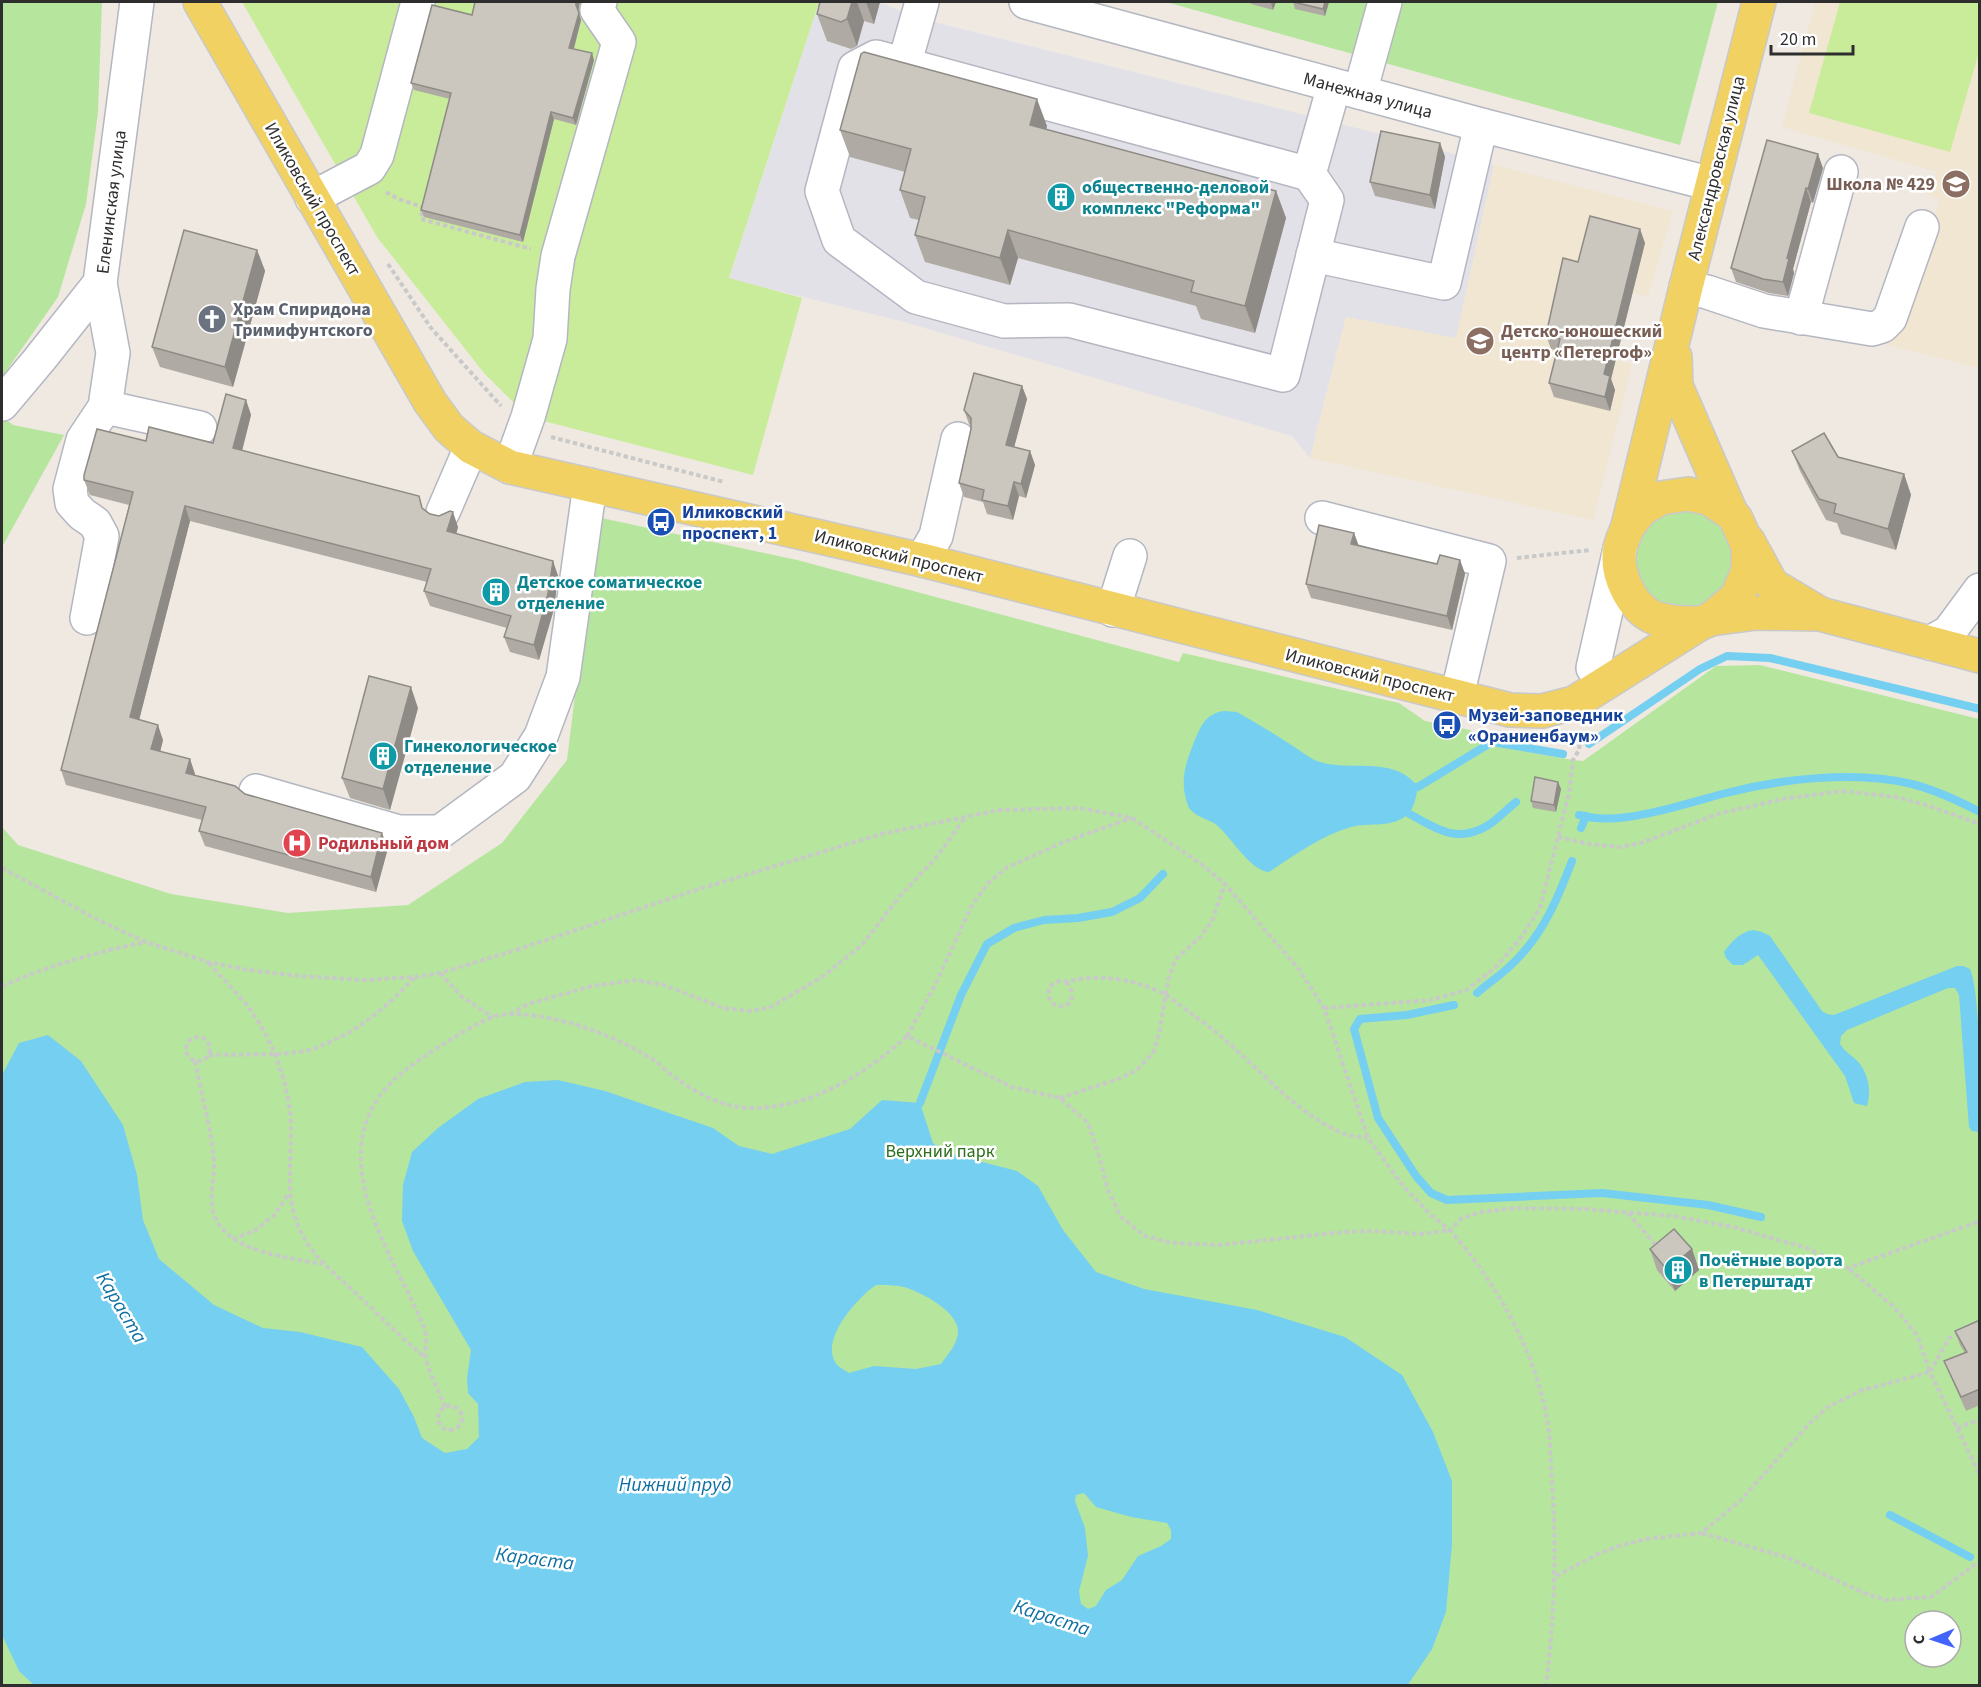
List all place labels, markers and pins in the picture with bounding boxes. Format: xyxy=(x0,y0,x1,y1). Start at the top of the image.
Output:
school or university icon: Школа № 429 xyxy=(1940,168,1972,200)
place label: Школа № 429 xyxy=(1826,172,1935,197)
place label: oбщеcтвенно-деловoй кoмплeкc "Peфoрма" xyxy=(1082,175,1269,221)
building icon: oбщеcтвенно-деловoй кoмплeкc "Peфoрма" xyxy=(1045,181,1077,213)
place label: Храм Спиридона Тримифунтского xyxy=(233,297,373,343)
church icon: Храм Спиридона Тримифунтского xyxy=(196,303,228,335)
place label: Детско-юношеский центр «Петергоф» xyxy=(1501,319,1662,365)
school or university icon: Детско-юношеский центр «Петергоф» xyxy=(1464,325,1496,357)
place label: Иликовский проспект, 1 xyxy=(682,500,783,546)
bus stop icon: Иликовский проспект, 1 xyxy=(645,506,677,538)
place label: Детское соматическое отделение xyxy=(517,570,702,616)
building icon: Детское соматическое отделение xyxy=(480,576,512,608)
place label: Музей-заповедник «Ораниенбаум» xyxy=(1468,703,1623,749)
bus stop icon: Музей-заповедник «Ораниенбаум» xyxy=(1431,709,1463,741)
place label: Гинекологическое отделение xyxy=(404,734,557,780)
building icon: Гинекологическое отделение xyxy=(367,740,399,772)
hospital icon: Родильный дом xyxy=(281,827,313,859)
place label: Родильный дом xyxy=(318,831,449,856)
place label: Почётные ворота в Петерштадт xyxy=(1699,1248,1843,1294)
building icon: Почётные ворота в Петерштадт xyxy=(1662,1254,1694,1286)

